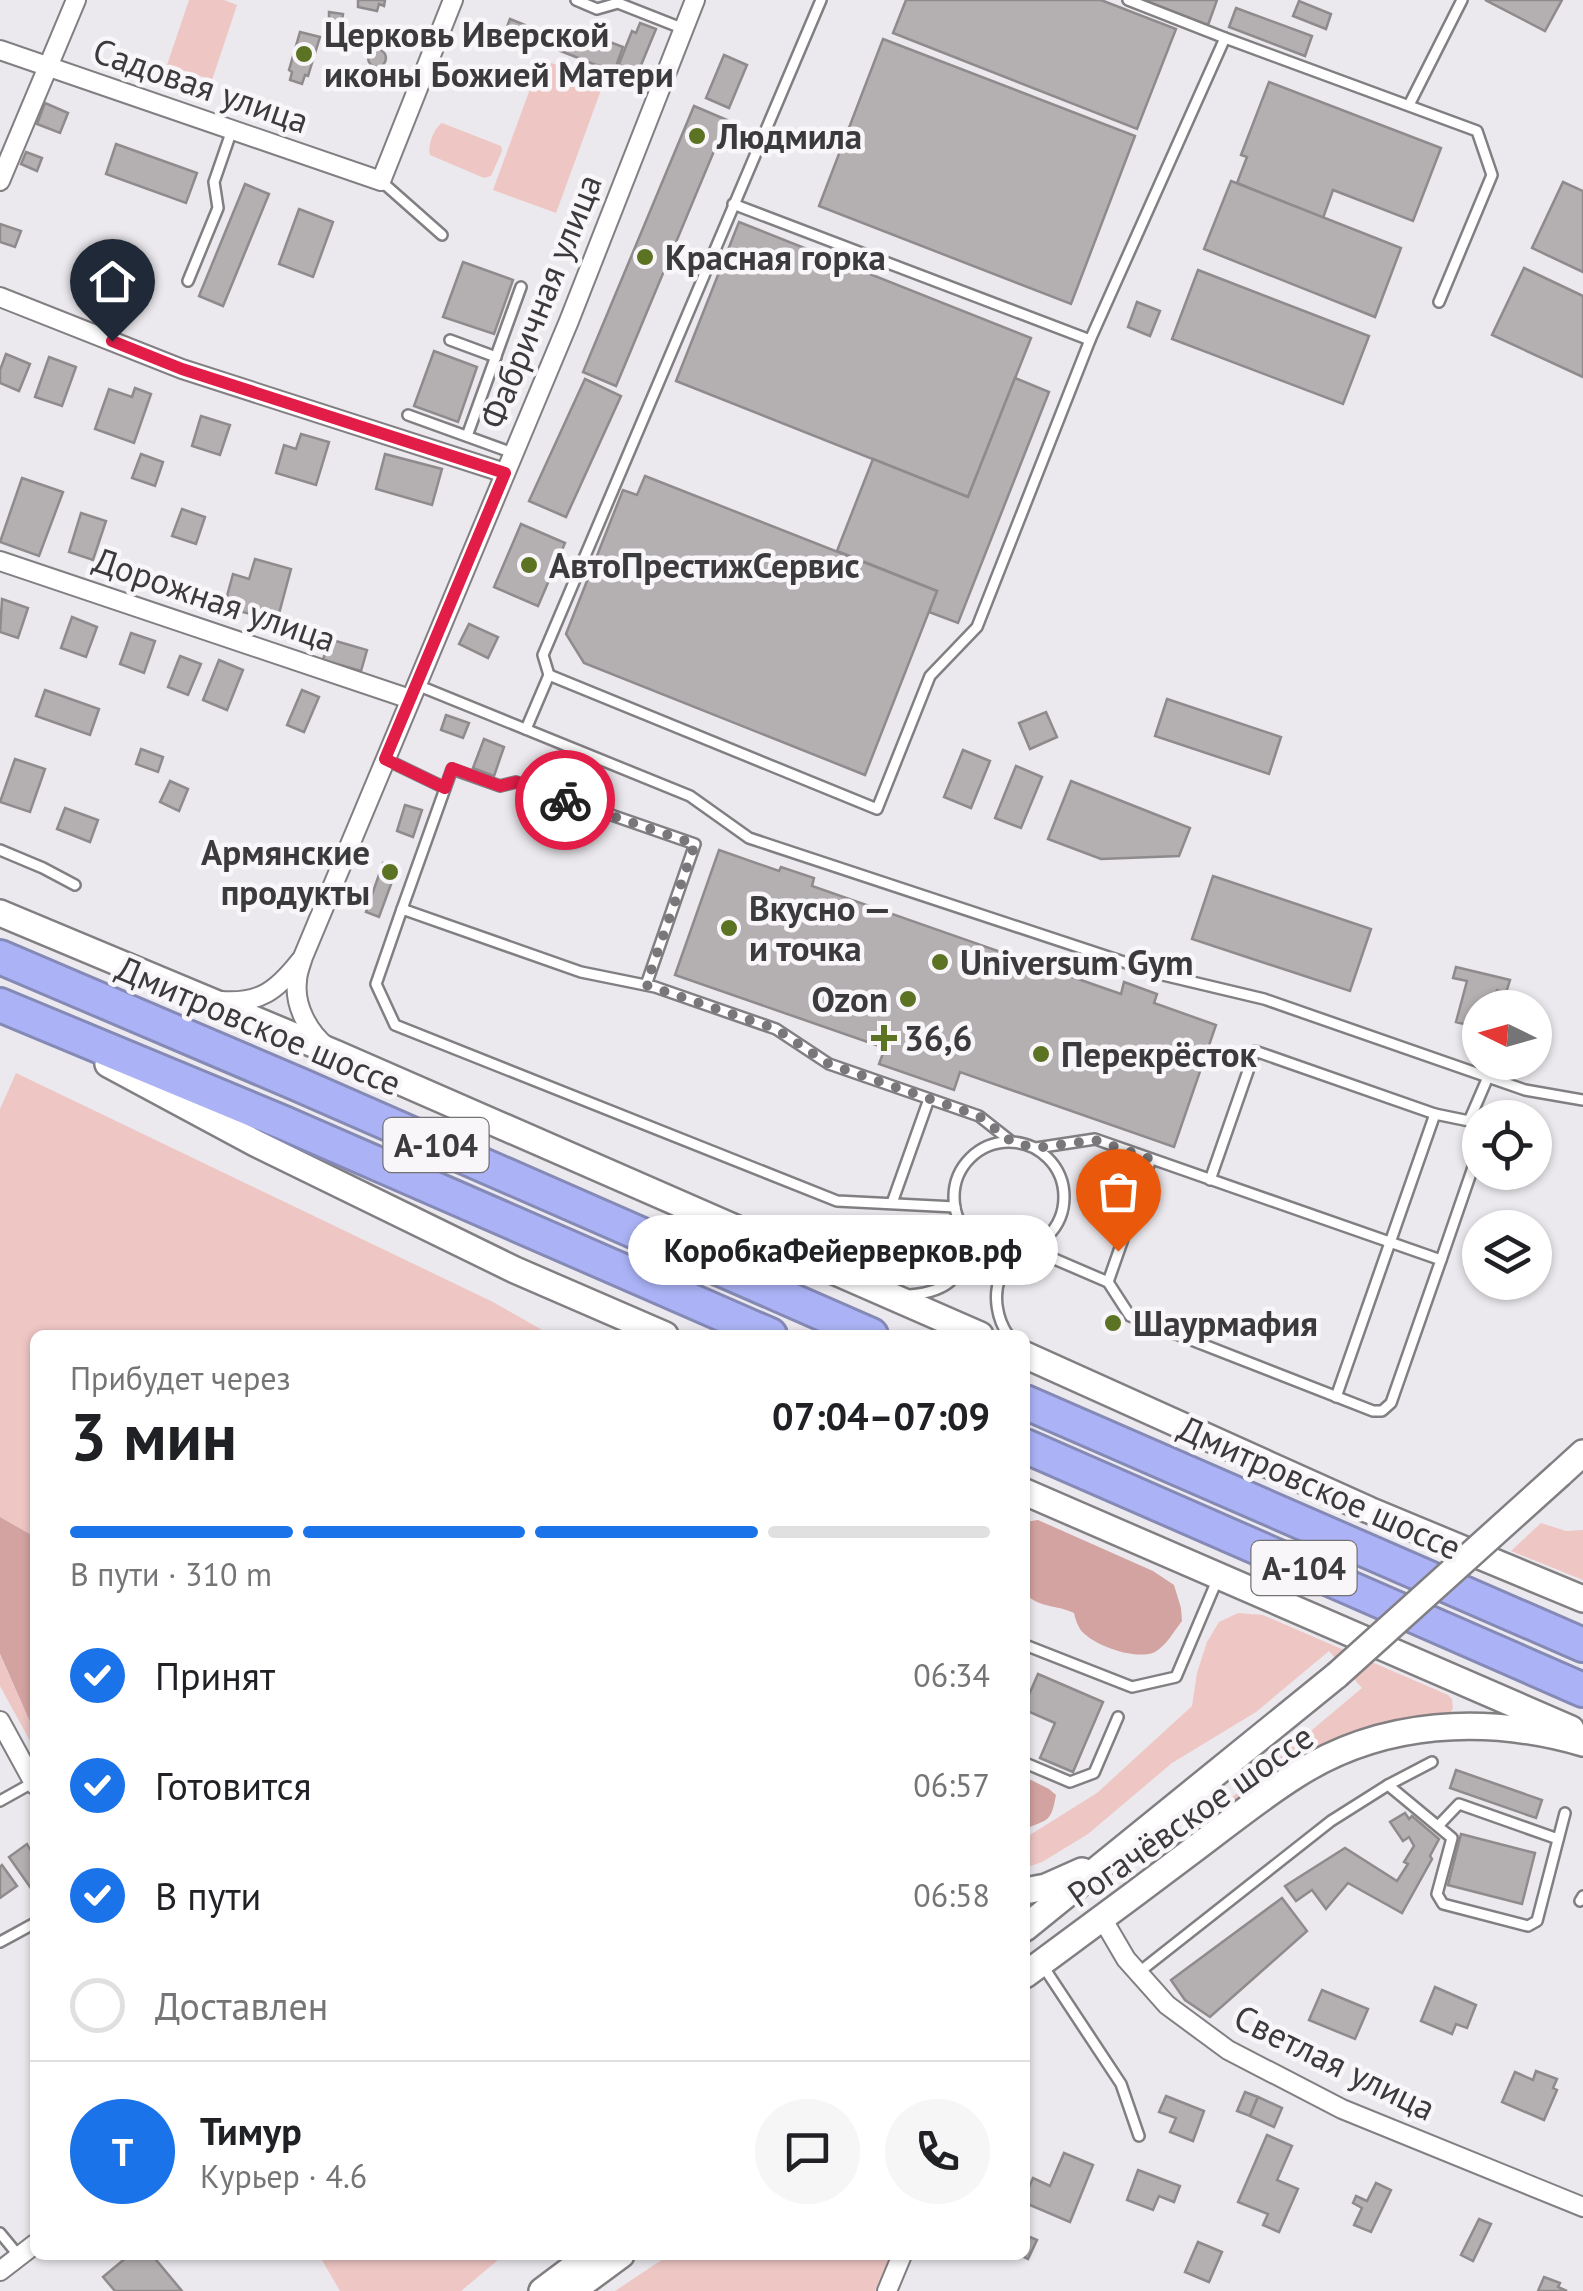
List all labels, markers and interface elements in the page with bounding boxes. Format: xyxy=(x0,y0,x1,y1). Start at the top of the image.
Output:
place label: Церковь Иверской иконы Божией Матери xyxy=(324,11,674,97)
street label: Садовая улица xyxy=(87,27,315,143)
marker: Церковь Иверской иконы Божией Матери xyxy=(293,43,315,65)
place label: Людмила xyxy=(716,113,862,159)
marker: Людмила xyxy=(686,125,708,147)
street label: Фабричная улица xyxy=(468,167,612,435)
place label: Красная горка xyxy=(665,234,886,280)
pin xyxy=(70,239,155,342)
marker: Красная горка xyxy=(634,246,656,268)
icon: home xyxy=(85,254,140,309)
street label: Дорожная улица xyxy=(88,536,342,662)
place label: АвтоПрестижСервис xyxy=(549,542,860,588)
marker: АвтоПрестижСервис xyxy=(518,554,540,576)
courier xyxy=(515,750,615,850)
icon: bike xyxy=(538,773,593,828)
place label: Армянские продукты xyxy=(201,829,370,915)
marker: Армянские продукты xyxy=(379,861,401,883)
place label: Вкусно — и точка xyxy=(749,885,892,971)
marker: Вкусно — и точка xyxy=(718,917,740,939)
place label: Universum Gym xyxy=(960,939,1193,985)
street label: Дмитровское шоссе xyxy=(110,944,408,1106)
marker: Universum Gym xyxy=(929,951,951,973)
place label: Ozon xyxy=(812,976,888,1022)
marker: Ozon xyxy=(897,988,919,1010)
north arrow xyxy=(1462,990,1552,1080)
map controls xyxy=(1462,990,1552,1300)
place label: 36,6 xyxy=(904,1015,972,1061)
marker: 36,6 xyxy=(873,1027,895,1049)
place label: Перекрёсток xyxy=(1061,1031,1258,1077)
marker: Перекрёсток xyxy=(1030,1043,1052,1065)
button: locate xyxy=(1462,1100,1552,1190)
road number: А-104 xyxy=(384,1118,488,1172)
pin xyxy=(1076,1149,1161,1252)
icon: bag xyxy=(1091,1164,1146,1219)
button: layers xyxy=(1462,1210,1552,1300)
callout: КоробкаФейерверков.рф xyxy=(628,1216,1058,1286)
text: КоробкаФейерверков.рф xyxy=(664,1229,1022,1271)
place label: Шаурмафия xyxy=(1133,1300,1318,1346)
marker: Шаурмафия xyxy=(1102,1312,1124,1334)
text: Прибудет через xyxy=(70,1357,291,1399)
text: 07:04–07:09 xyxy=(772,1391,990,1440)
text: 3 мин xyxy=(70,1394,237,1478)
street label: Дмитровское шоссе xyxy=(1172,1404,1468,1570)
road number: А-104 xyxy=(1252,1541,1356,1595)
text: В пути · 310 m xyxy=(70,1553,272,1595)
icon: check xyxy=(70,1648,125,1703)
text: Принят xyxy=(155,1651,275,1700)
text: 06:34 xyxy=(913,1654,990,1696)
street label: Рогачёвское шоссе xyxy=(1058,1713,1322,1917)
icon: check xyxy=(70,1758,125,1813)
text: Готовится xyxy=(155,1761,312,1810)
text: 06:57 xyxy=(913,1764,990,1806)
icon: check xyxy=(70,1868,125,1923)
text: В пути xyxy=(155,1871,261,1920)
text: 06:58 xyxy=(913,1874,990,1916)
text: Доставлен xyxy=(155,1981,328,2030)
street label: Светлая улица xyxy=(1227,1993,1443,2131)
button: chat xyxy=(755,2099,860,2204)
button: phone xyxy=(885,2099,990,2204)
text: Тимур xyxy=(200,2106,302,2155)
text: Т xyxy=(112,2127,133,2176)
text: Курьер · 4.6 xyxy=(200,2155,367,2197)

